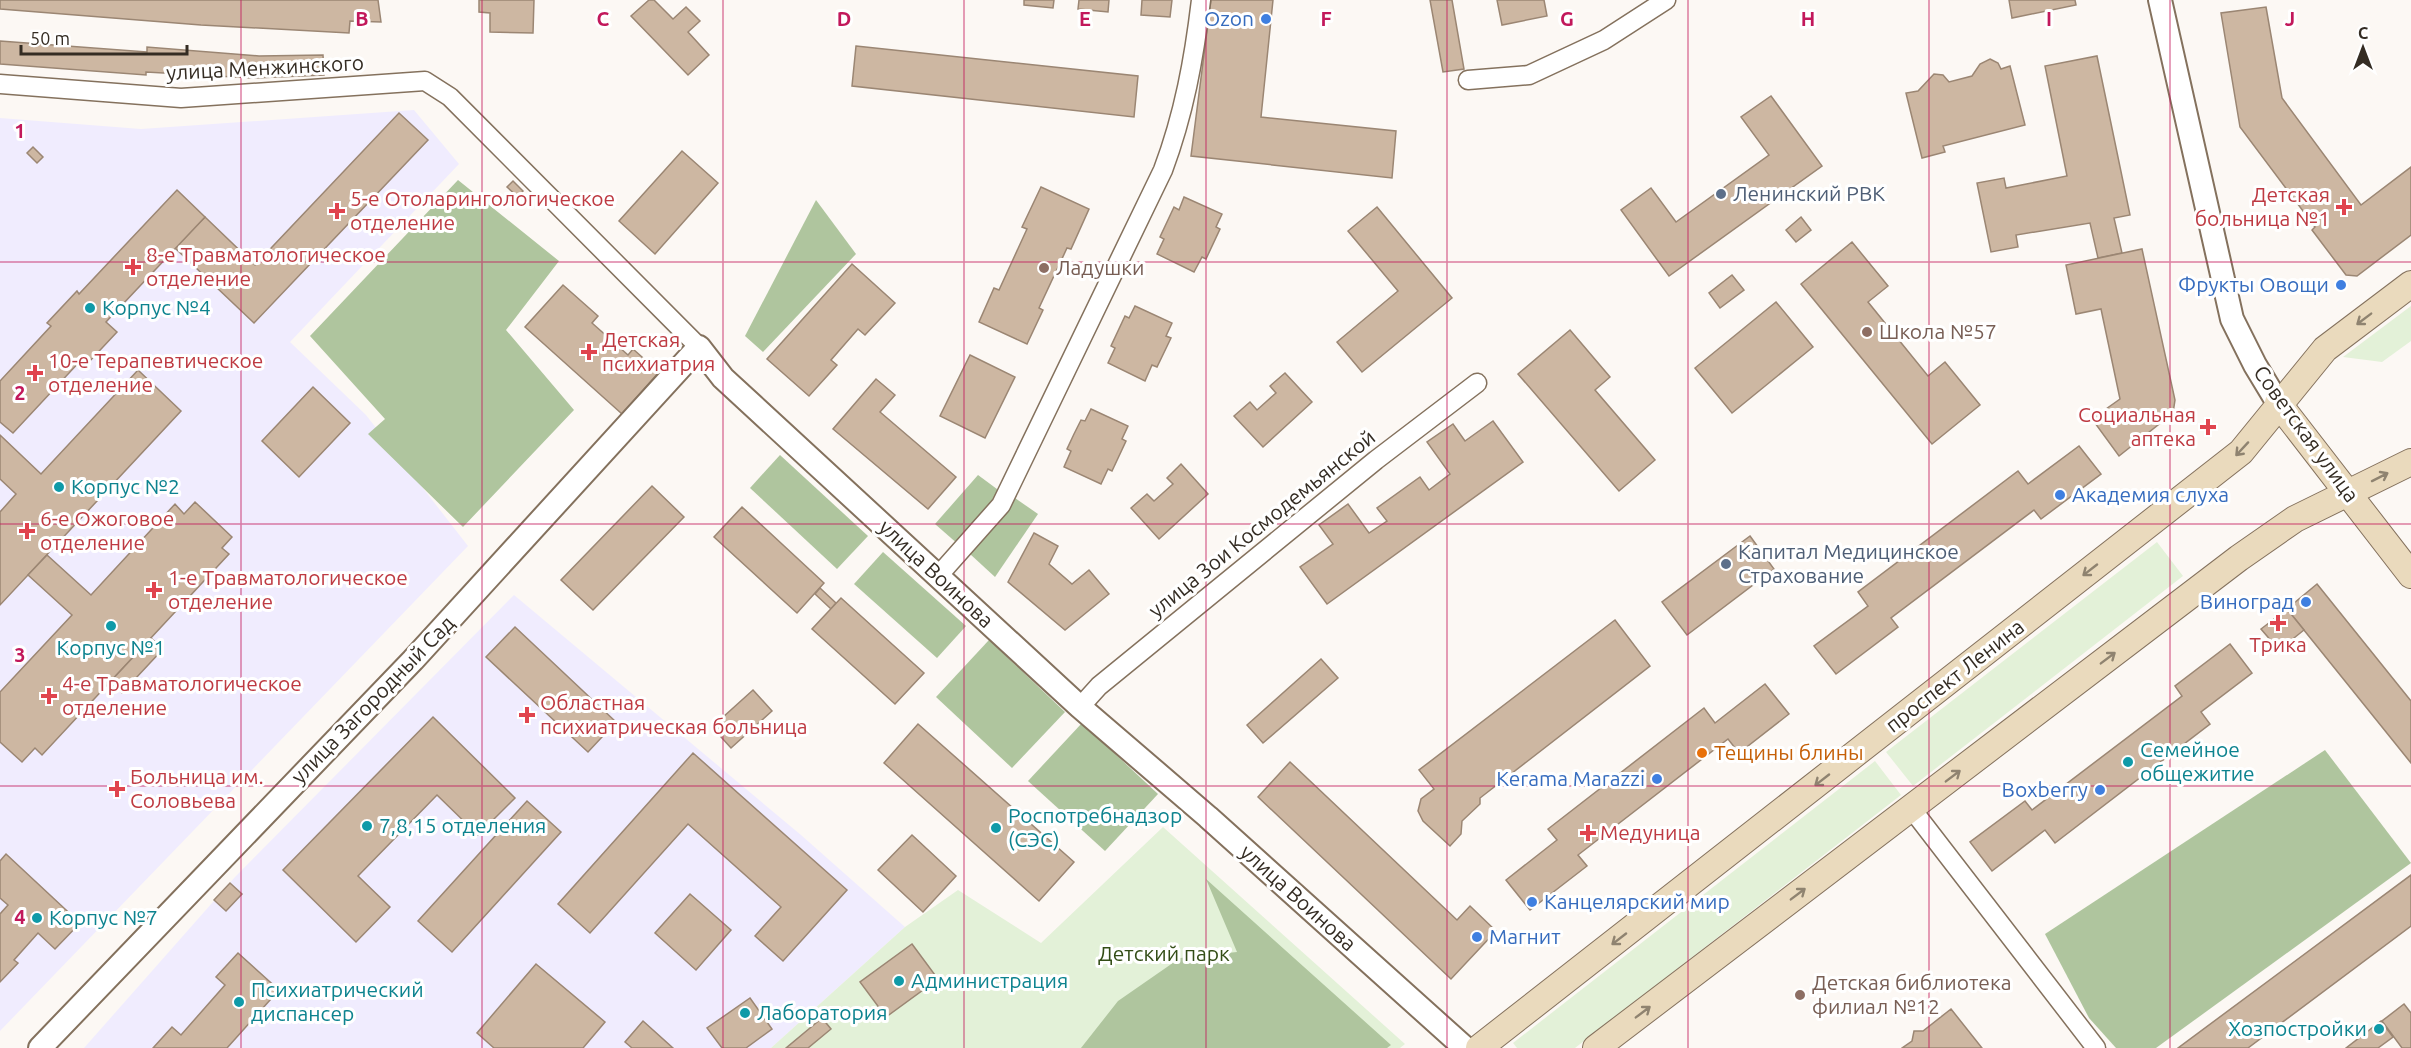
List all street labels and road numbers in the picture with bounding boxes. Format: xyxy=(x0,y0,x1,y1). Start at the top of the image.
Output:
street label: улица Менжинского xyxy=(166,50,364,84)
street label: Советская улица xyxy=(2249,361,2364,506)
street label: улица Зои Космодемьянской xyxy=(1143,424,1379,622)
street label: улица Воинова xyxy=(875,514,999,632)
street label: улица Загородный Сад xyxy=(286,611,459,788)
street label: проспект Ленина xyxy=(1880,614,2028,737)
street label: улица Воинова xyxy=(1236,839,1361,955)

